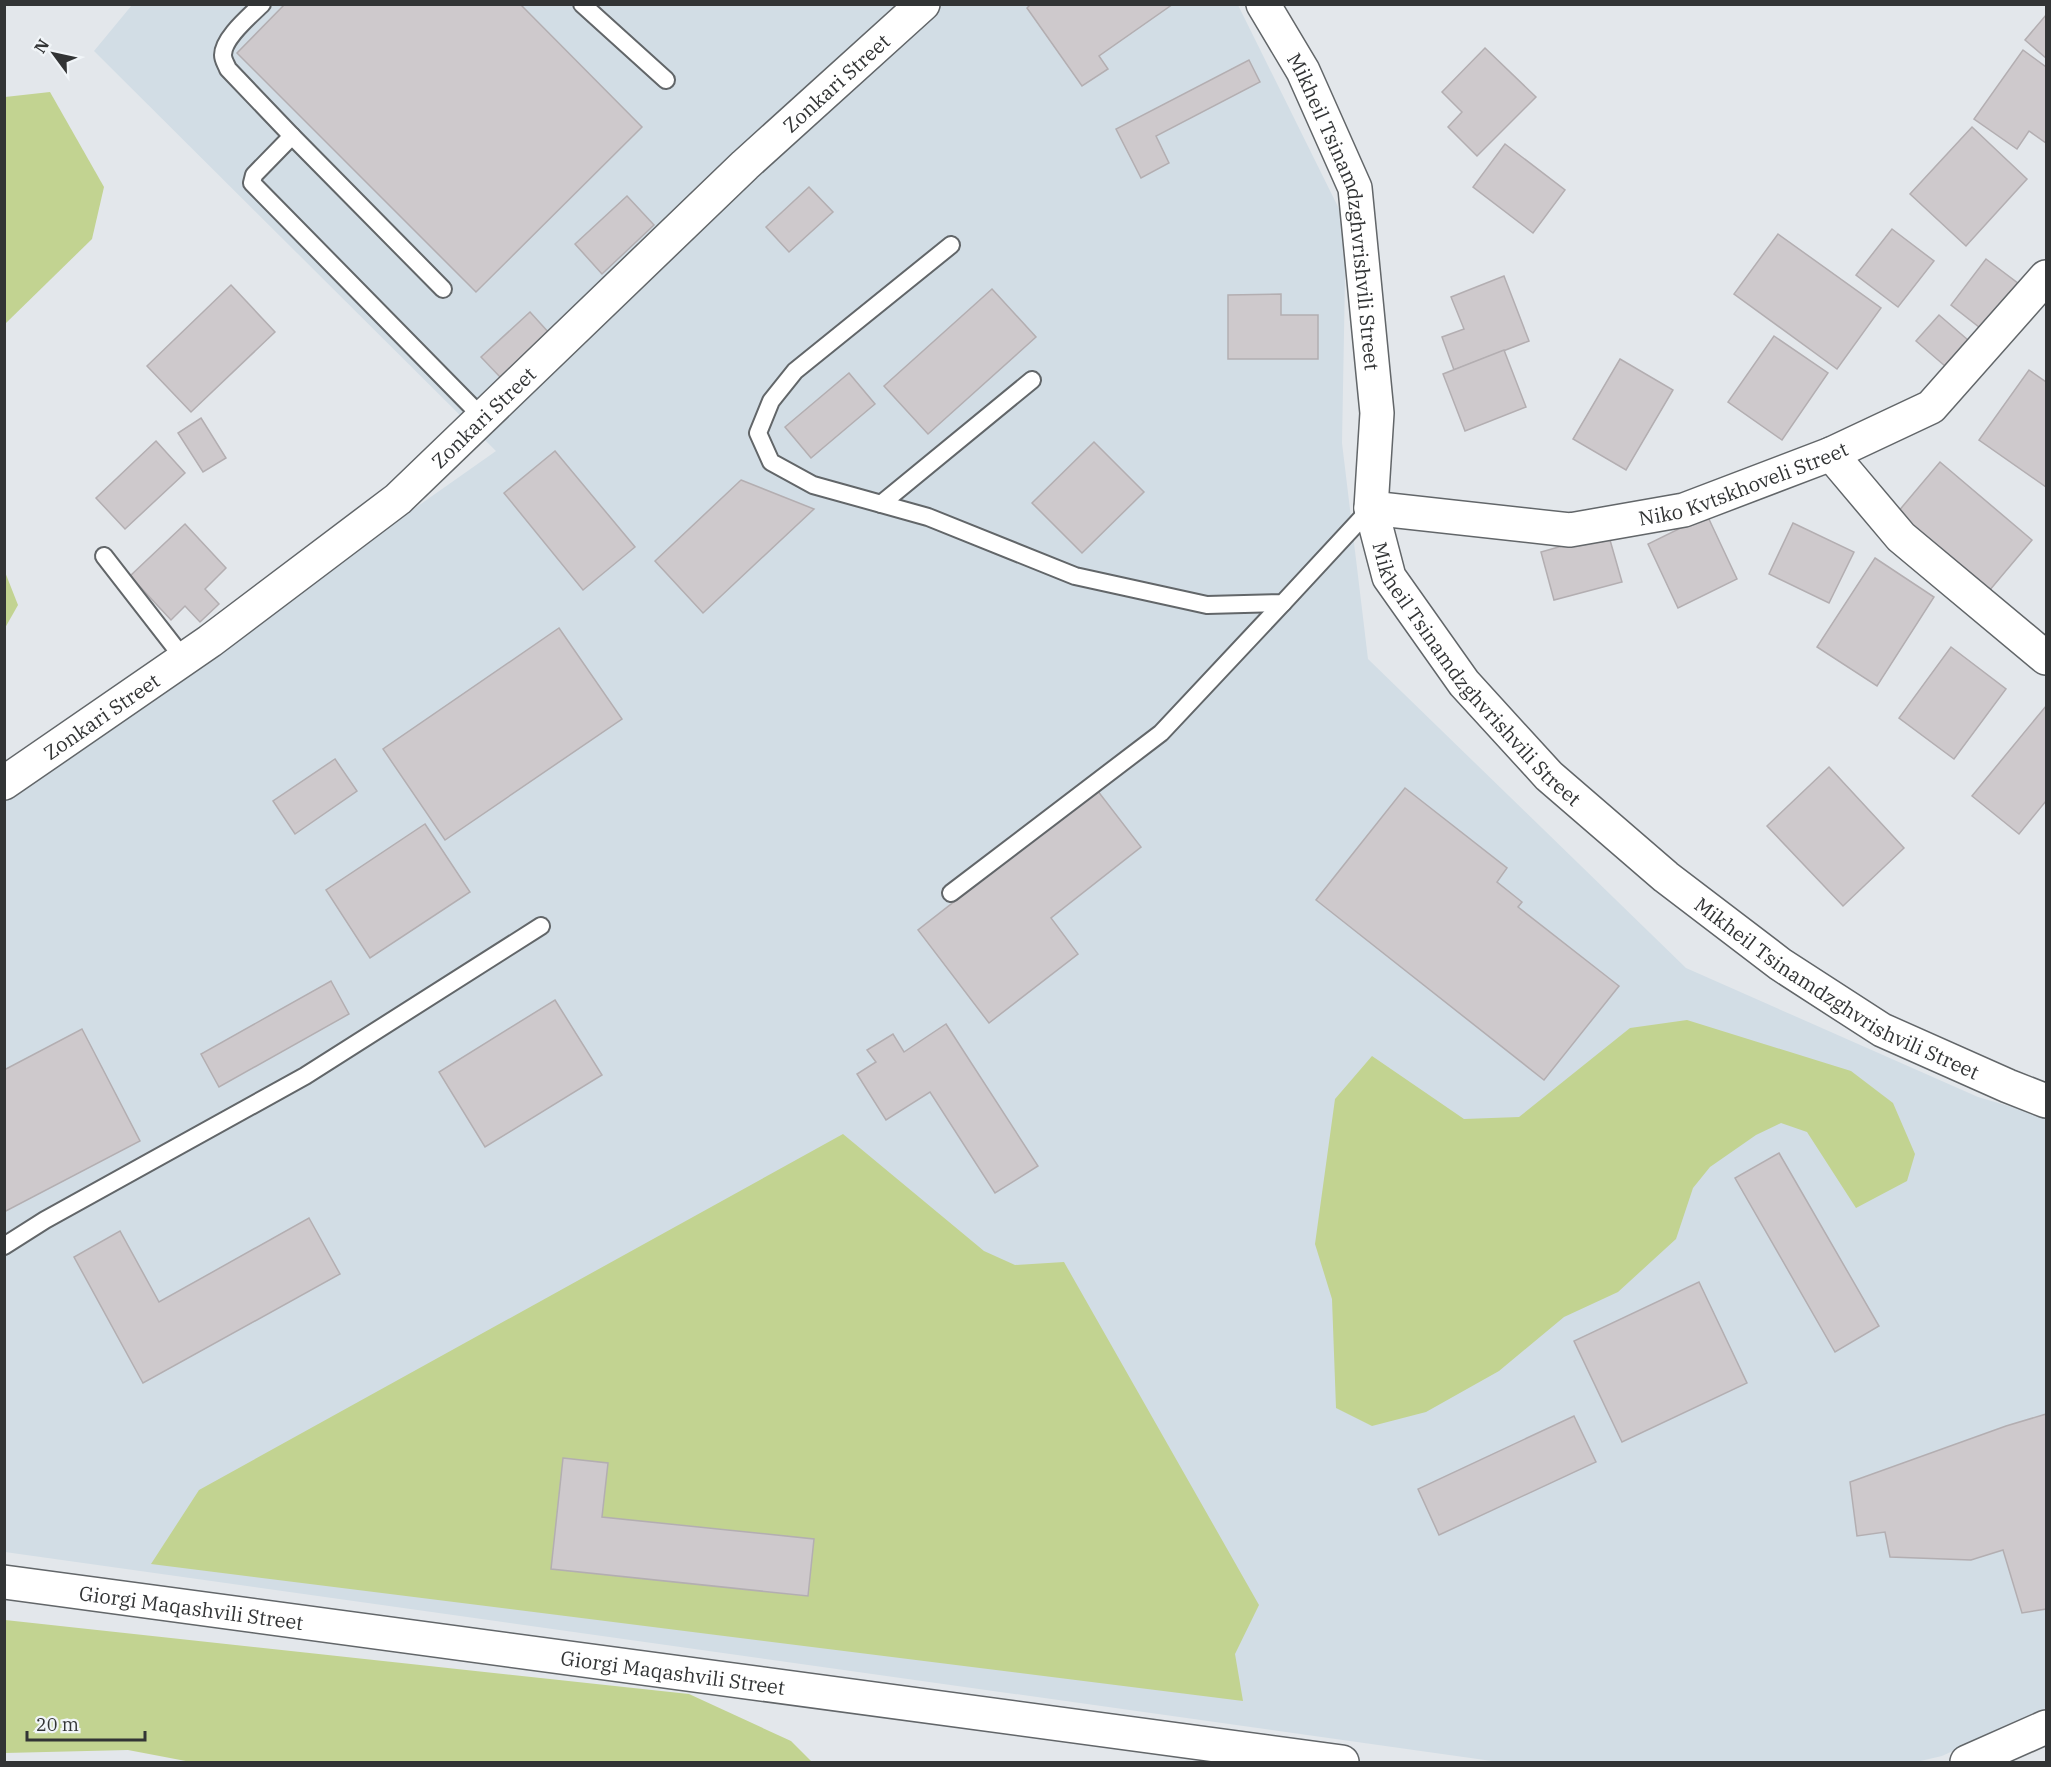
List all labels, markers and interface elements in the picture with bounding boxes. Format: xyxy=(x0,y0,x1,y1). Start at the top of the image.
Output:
north arrow xyxy=(24,24,84,84)
street label: Zonkari Street xyxy=(777,27,895,138)
text: N xyxy=(30,35,53,57)
street label: Mikheil Tsinamdzghvrishvili Street xyxy=(1282,48,1386,372)
street label: Zonkari Street xyxy=(425,360,541,474)
street label: Niko Kvtskhoveli Street xyxy=(1636,435,1852,531)
street label: Mikheil Tsinamdzghvrishvili Street xyxy=(1367,539,1587,812)
street label: Zonkari Street xyxy=(38,666,165,766)
street label: Mikheil Tsinamdzghvrishvili Street xyxy=(1689,890,1984,1085)
street label: Giorgi Maqashvili Street xyxy=(77,1579,305,1636)
street label: Giorgi Maqashvili Street xyxy=(559,1644,787,1700)
scale bar xyxy=(27,1704,146,1742)
text: 20 m xyxy=(36,1713,79,1736)

